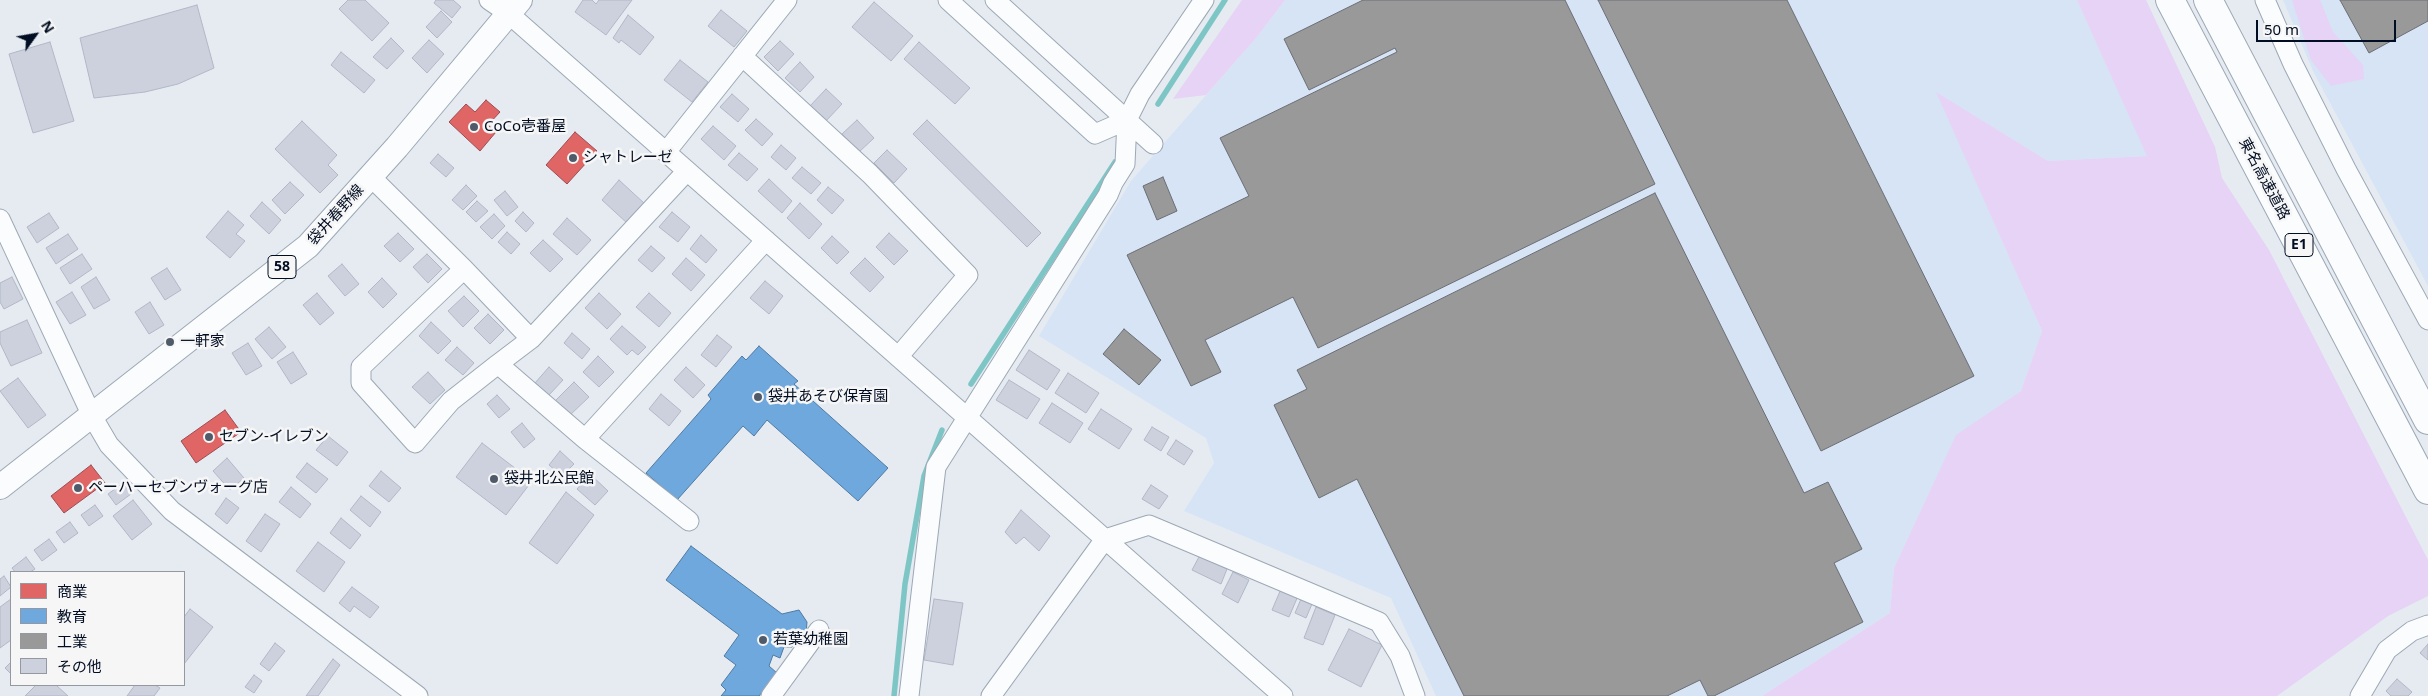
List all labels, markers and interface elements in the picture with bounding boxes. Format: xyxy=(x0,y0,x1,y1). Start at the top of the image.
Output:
north arrow xyxy=(10,10,60,60)
scale bar xyxy=(2258,10,2398,42)
text: N xyxy=(37,17,59,37)
text: 50 m xyxy=(2264,19,2299,39)
place label: CoCo壱番屋 xyxy=(484,118,566,136)
marker: CoCo壱番屋 xyxy=(468,121,480,133)
street label: 東名高速道路 xyxy=(2235,135,2293,223)
place label: シャトレーゼ xyxy=(583,149,673,167)
marker: シャトレーゼ xyxy=(567,152,579,164)
street label: 袋井春野線 xyxy=(304,181,368,249)
road number: E1 xyxy=(2285,234,2313,256)
road number: 58 xyxy=(268,256,296,278)
place label: 一軒家 xyxy=(180,333,225,351)
marker: 一軒家 xyxy=(164,336,176,348)
place label: 袋井あそび保育園 xyxy=(768,388,888,406)
marker: 袋井あそび保育園 xyxy=(752,391,764,403)
place label: セブン-イレブン xyxy=(219,428,329,446)
marker: セブン-イレブン xyxy=(203,431,215,443)
place label: 袋井北公民館 xyxy=(504,470,594,488)
marker: 袋井北公民館 xyxy=(488,473,500,485)
place label: ペーハーセブンヴォーグ店 xyxy=(88,479,268,497)
marker: ペーハーセブンヴォーグ店 xyxy=(72,482,84,494)
legend xyxy=(10,571,185,686)
text: 商業 xyxy=(57,581,87,601)
text: 教育 xyxy=(57,606,87,626)
text: 工業 xyxy=(57,631,87,651)
place label: 若葉幼稚園 xyxy=(773,631,848,649)
marker: 若葉幼稚園 xyxy=(757,634,769,646)
text: その他 xyxy=(57,656,102,676)

